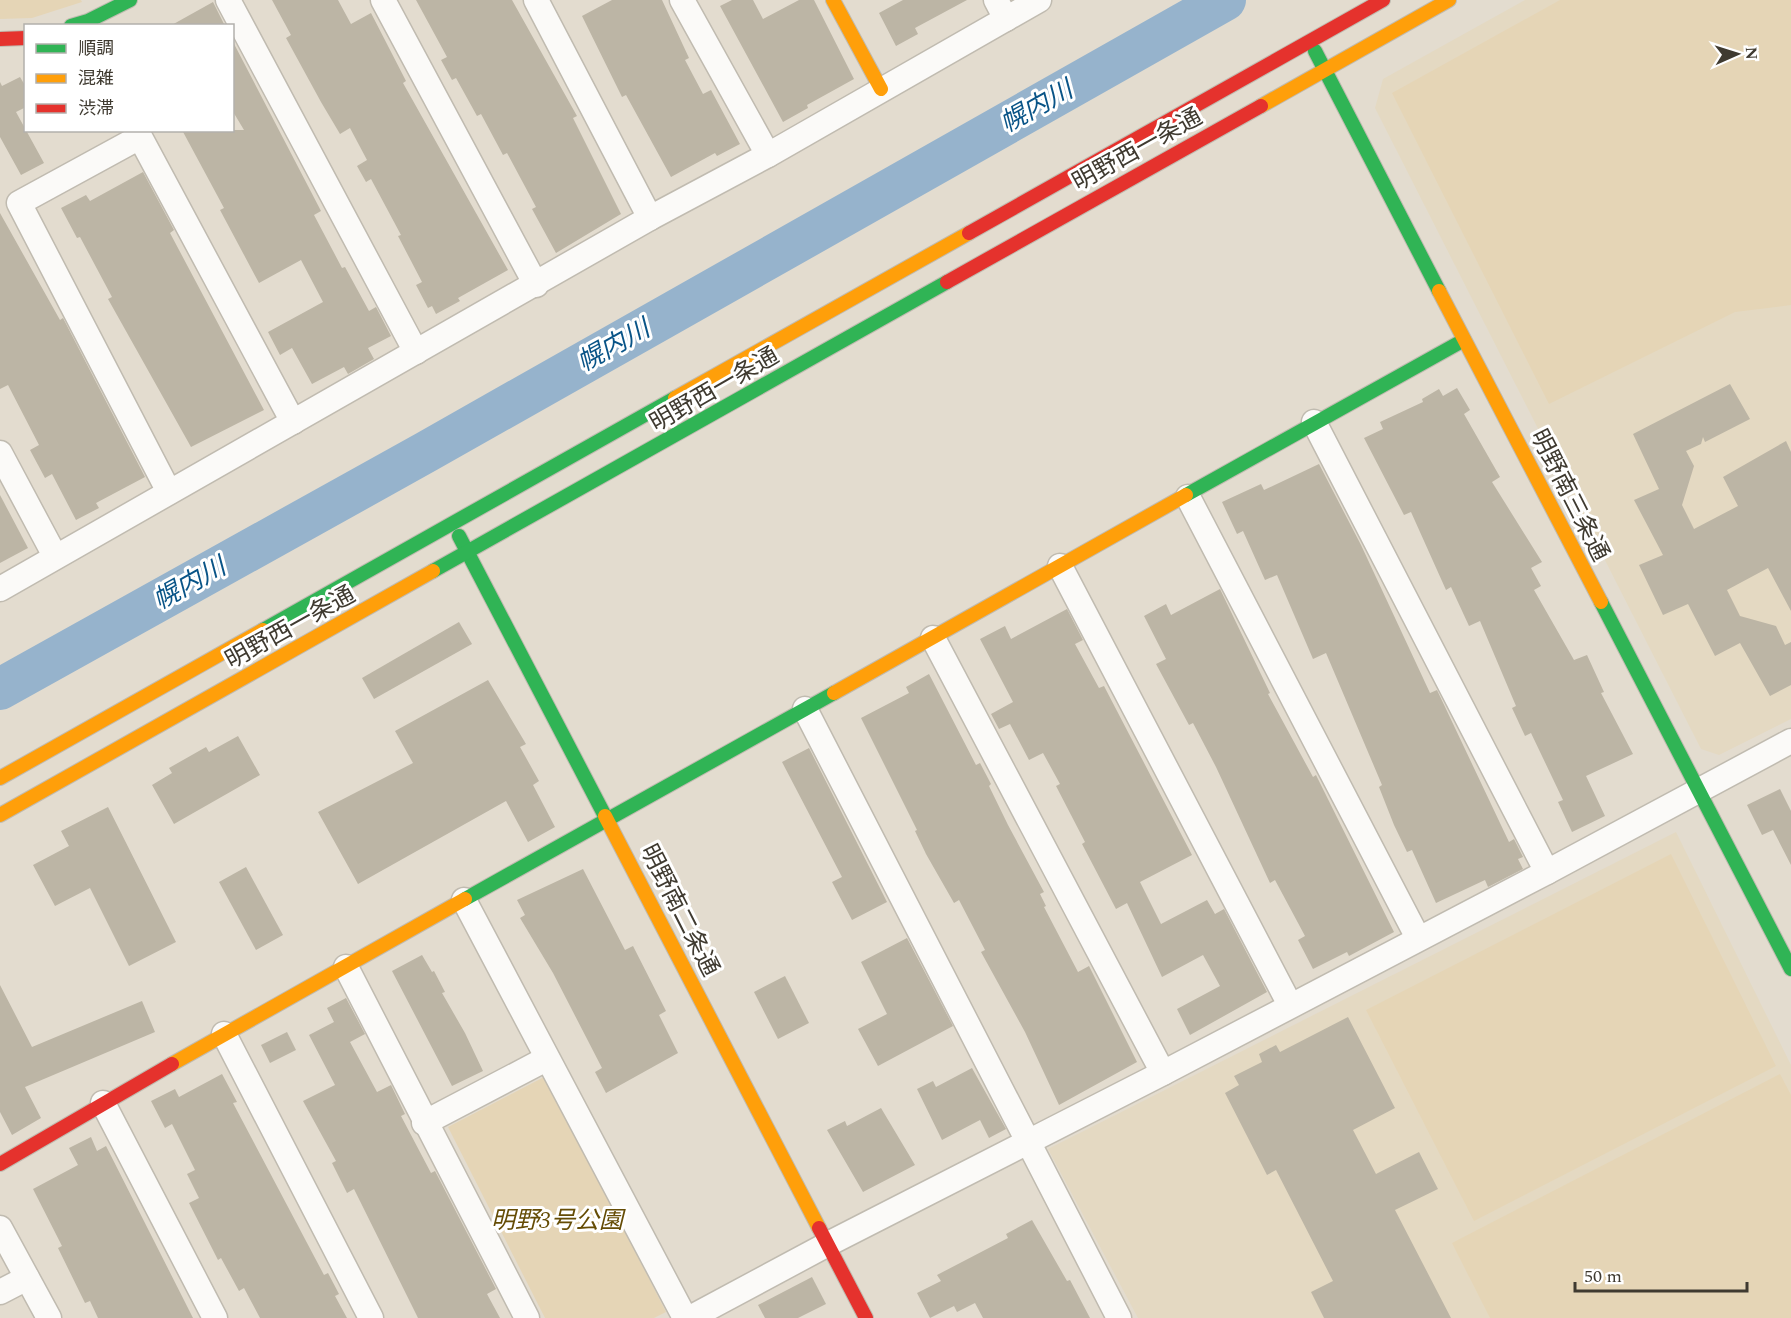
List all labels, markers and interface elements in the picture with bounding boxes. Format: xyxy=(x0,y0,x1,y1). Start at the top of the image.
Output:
legend xyxy=(24,24,234,132)
north arrow xyxy=(1707,24,1767,84)
text: 順調 xyxy=(78,35,114,62)
text: N xyxy=(1739,46,1763,60)
text: 混雑 xyxy=(78,65,114,92)
water label: 幌内川 xyxy=(993,69,1083,143)
text: 渋滞 xyxy=(78,95,114,122)
street label: 明野西一条通 xyxy=(1066,99,1209,201)
water label: 幌内川 xyxy=(570,308,660,382)
street label: 明野西一条通 xyxy=(643,338,786,441)
street label: 明野南三条通 xyxy=(1520,423,1618,568)
water label: 幌内川 xyxy=(146,546,236,620)
street label: 明野西一条通 xyxy=(219,577,362,679)
street label: 明野南二条通 xyxy=(630,838,728,983)
park label: 明野3号公園 xyxy=(491,1203,626,1239)
scale bar xyxy=(1575,1255,1748,1293)
text: 50 m xyxy=(1584,1263,1622,1290)

